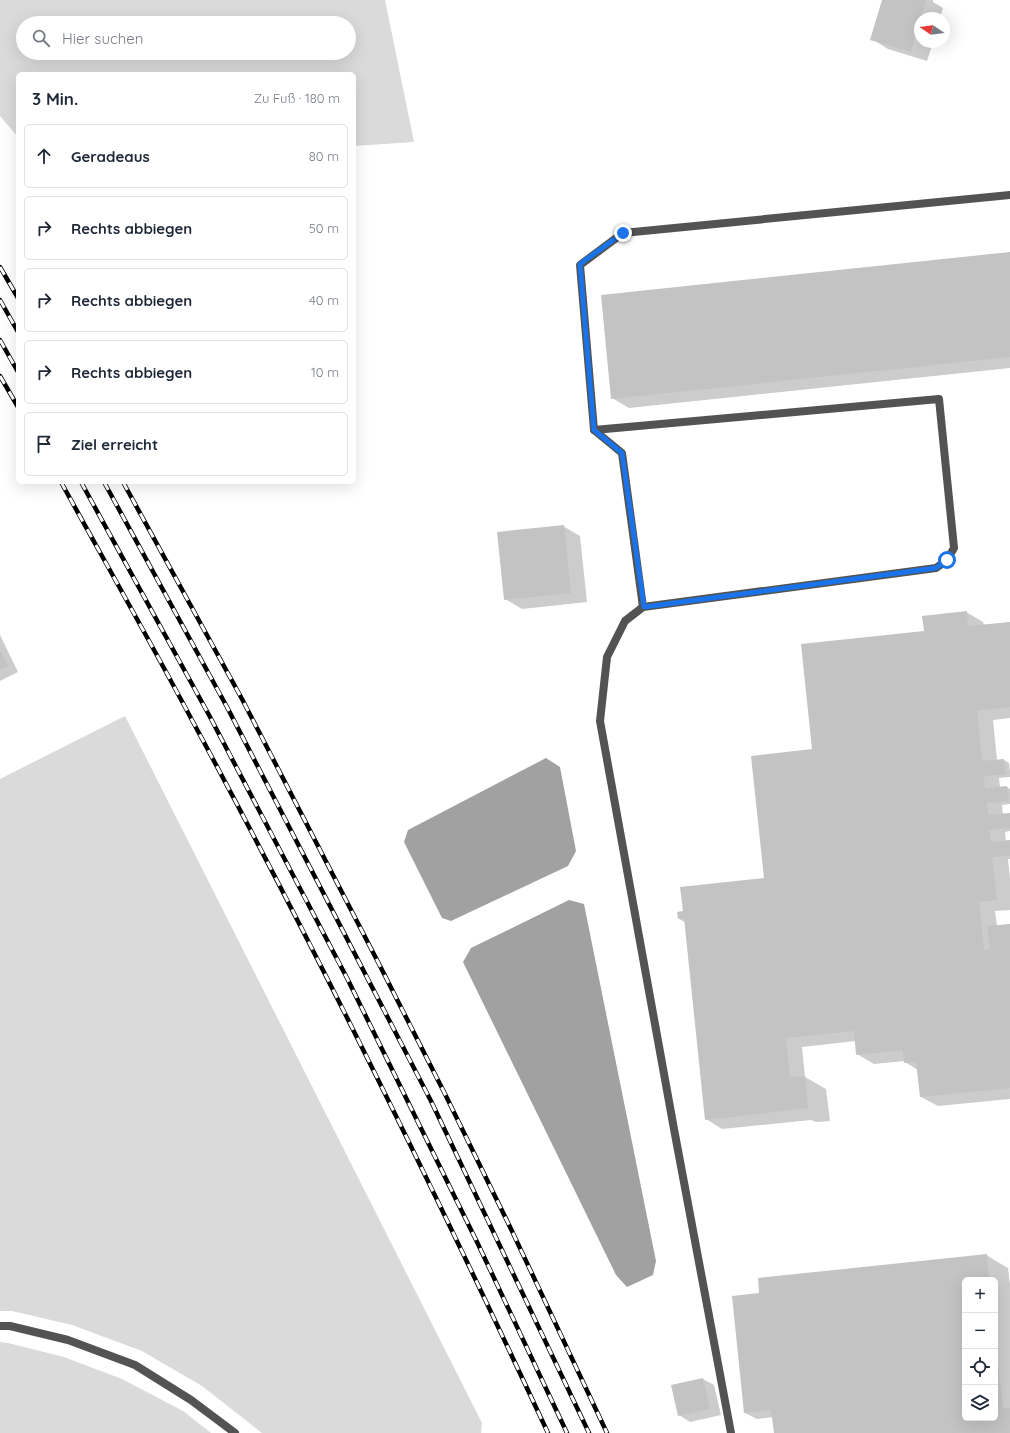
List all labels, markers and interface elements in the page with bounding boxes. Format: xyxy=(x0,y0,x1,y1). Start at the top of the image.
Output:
north arrow xyxy=(914,12,950,48)
search box xyxy=(16,16,356,60)
icon: search xyxy=(30,27,52,49)
text: Hier suchen xyxy=(62,29,143,48)
text: 3 Min. xyxy=(32,88,78,109)
text: Zu Fuß · 180 m xyxy=(254,90,340,106)
icon: ahead xyxy=(33,145,55,167)
text: Geradeaus xyxy=(71,147,150,166)
text: 80 m xyxy=(309,148,339,164)
icon: right xyxy=(33,217,55,239)
text: Rechts abbiegen xyxy=(71,219,192,238)
text: 50 m xyxy=(309,220,339,236)
route end xyxy=(614,224,632,242)
icon: right xyxy=(33,289,55,311)
text: Rechts abbiegen xyxy=(71,291,192,310)
text: 40 m xyxy=(309,292,339,308)
icon: right xyxy=(33,361,55,383)
text: Rechts abbiegen xyxy=(71,363,192,382)
text: 10 m xyxy=(311,364,339,380)
icon: arrive xyxy=(33,433,55,455)
text: Ziel erreicht xyxy=(71,435,158,454)
route start xyxy=(938,551,956,569)
map controls xyxy=(962,1277,998,1421)
button: + xyxy=(962,1277,998,1313)
button: − xyxy=(962,1313,998,1349)
button: locate xyxy=(962,1349,998,1385)
button: layers xyxy=(962,1385,998,1421)

